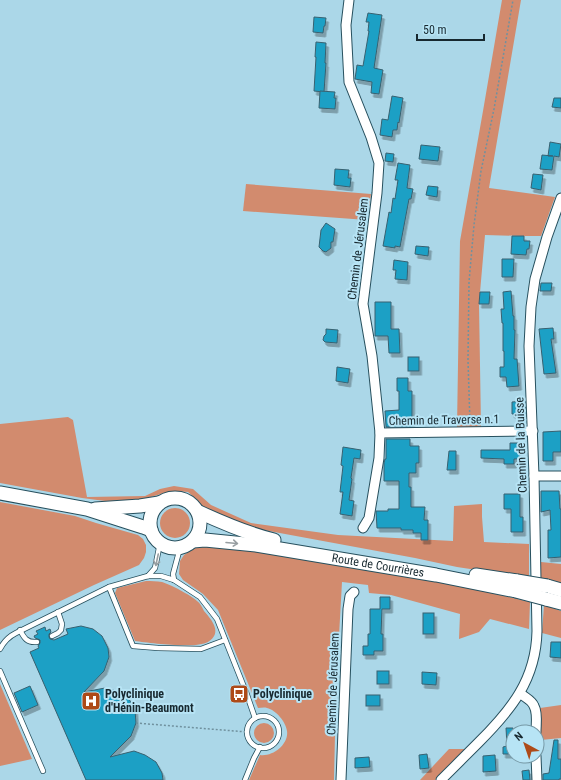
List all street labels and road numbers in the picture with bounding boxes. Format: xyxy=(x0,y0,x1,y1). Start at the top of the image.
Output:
street label: Chemin de Jérusalem xyxy=(345,197,371,301)
street label: Chemin de la Buisse xyxy=(512,396,530,493)
street label: Chemin de Traverse n.1 xyxy=(389,412,499,428)
street label: Route de Courrières xyxy=(331,551,425,580)
street label: Chemin de Jérusalem xyxy=(324,633,342,735)

